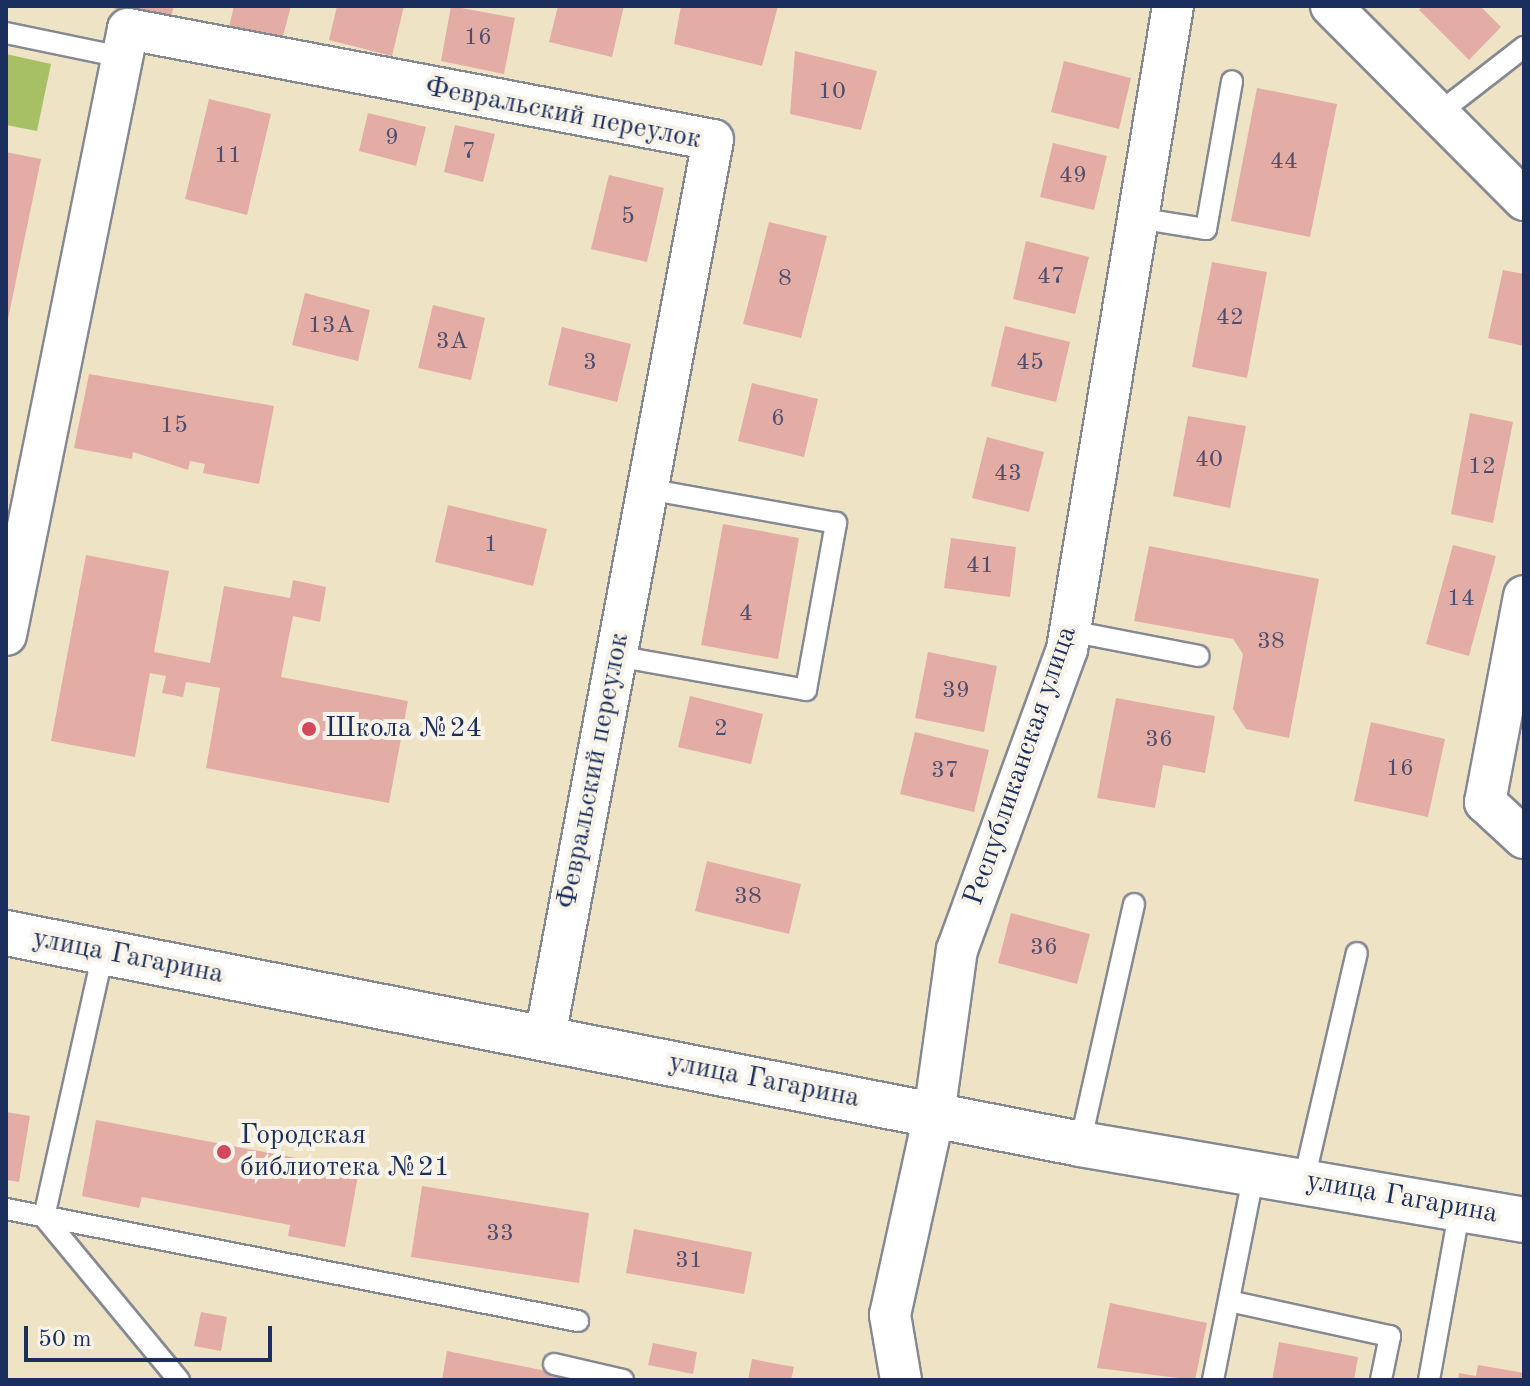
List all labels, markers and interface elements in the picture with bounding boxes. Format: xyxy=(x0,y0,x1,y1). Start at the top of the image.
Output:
house number: 16 xyxy=(464,25,492,53)
street label: Февральский переулок xyxy=(422,71,704,157)
house number: 10 xyxy=(818,79,846,107)
house number: 9 xyxy=(385,125,399,153)
house number: 7 xyxy=(462,139,476,167)
house number: 11 xyxy=(214,143,242,171)
house number: 44 xyxy=(1270,149,1298,177)
house number: 49 xyxy=(1059,163,1087,191)
house number: 5 xyxy=(621,204,635,232)
house number: 47 xyxy=(1037,264,1065,292)
house number: 8 xyxy=(778,266,792,294)
house number: 42 xyxy=(1216,305,1244,333)
house number: 13А xyxy=(308,313,354,341)
house number: 3А xyxy=(436,329,468,357)
house number: 3 xyxy=(583,350,597,378)
house number: 45 xyxy=(1016,350,1044,378)
house number: 6 xyxy=(771,406,785,434)
house number: 15 xyxy=(160,413,188,441)
house number: 40 xyxy=(1195,447,1223,475)
house number: 12 xyxy=(1468,454,1496,482)
house number: 43 xyxy=(994,461,1022,489)
house number: 1 xyxy=(484,532,498,560)
house number: 41 xyxy=(966,553,994,581)
house number: 14 xyxy=(1447,586,1475,614)
house number: 4 xyxy=(739,601,753,629)
street label: Республиканская улица xyxy=(957,622,1085,910)
house number: 38 xyxy=(1257,629,1285,657)
street label: Февральский переулок xyxy=(551,630,637,912)
house number: 39 xyxy=(942,678,970,706)
place label: Школа №24 xyxy=(325,712,482,746)
house number: 2 xyxy=(714,716,728,744)
marker: Школа №24 xyxy=(300,720,318,738)
house number: 36 xyxy=(1145,727,1173,755)
house number: 16 xyxy=(1386,756,1414,784)
house number: 37 xyxy=(931,758,959,786)
house number: 38 xyxy=(734,884,762,912)
street label: улица Гагарина xyxy=(30,922,226,992)
house number: 36 xyxy=(1030,935,1058,963)
street label: улица Гагарина xyxy=(666,1046,862,1116)
place label: Городская библиотека №21 xyxy=(240,1119,450,1185)
marker: Городская библиотека №21 xyxy=(215,1143,233,1161)
street label: улица Гагарина xyxy=(1304,1165,1500,1231)
house number: 33 xyxy=(486,1221,514,1249)
house number: 31 xyxy=(675,1248,703,1276)
scale bar xyxy=(28,1310,276,1360)
text: 50 m xyxy=(38,1328,92,1352)

